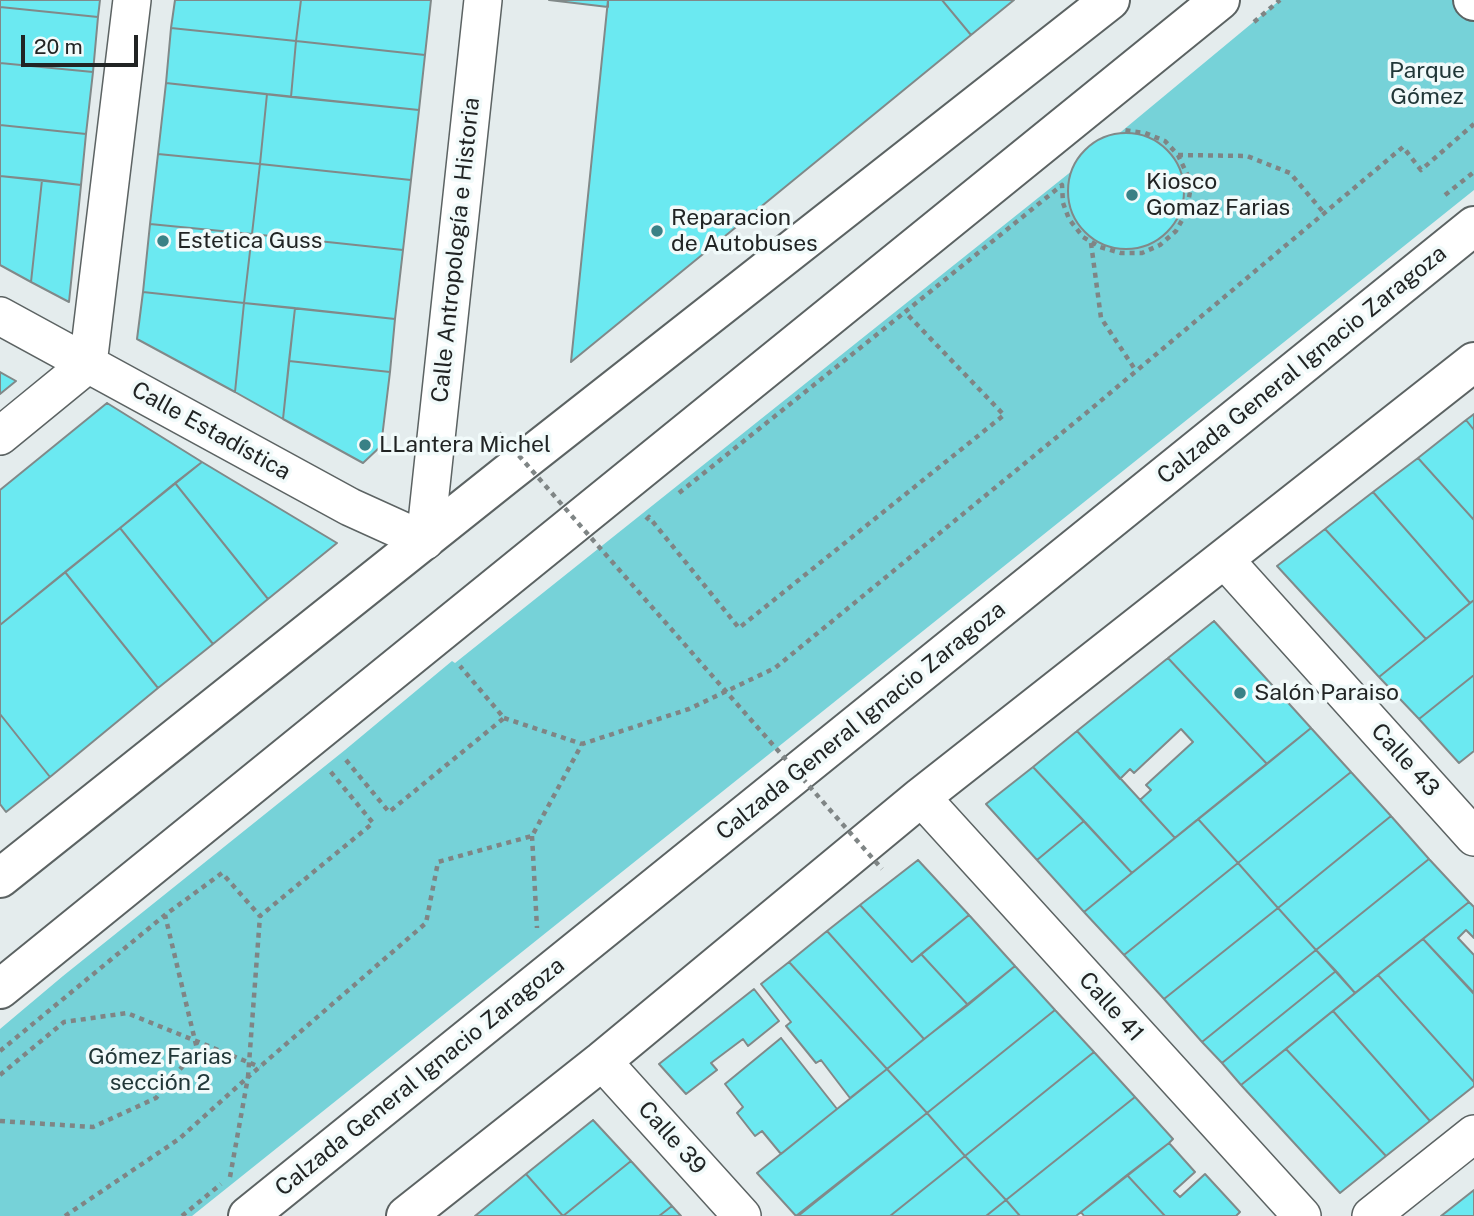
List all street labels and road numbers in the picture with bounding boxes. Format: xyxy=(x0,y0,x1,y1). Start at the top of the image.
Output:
street label: Calle Antropología e Historia xyxy=(426,96,486,404)
street label: Calzada General Ignacio Zaragoza xyxy=(1152,240,1452,490)
street label: Calle Estadística xyxy=(127,376,295,486)
street label: Calzada General Ignacio Zaragoza xyxy=(711,596,1011,846)
street label: Calle 43 xyxy=(1365,718,1445,802)
street label: Calzada General Ignacio Zaragoza xyxy=(270,952,570,1202)
street label: Calle 41 xyxy=(1073,967,1149,1047)
street label: Calle 39 xyxy=(632,1096,712,1180)

